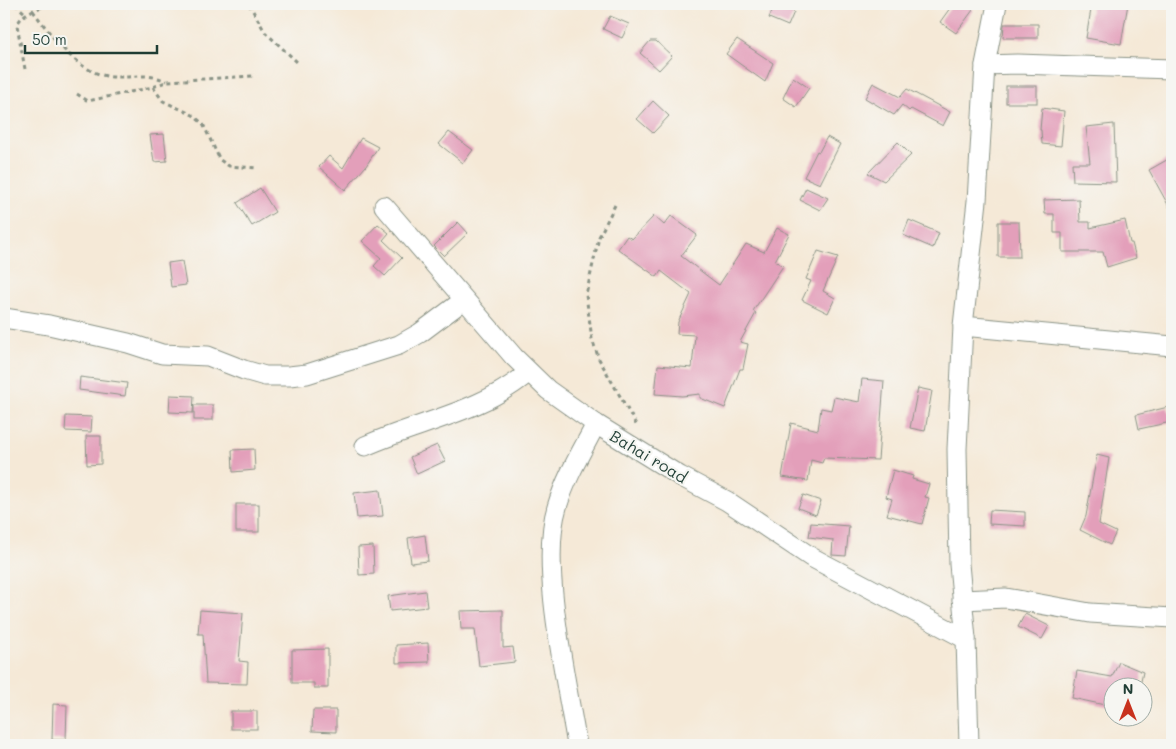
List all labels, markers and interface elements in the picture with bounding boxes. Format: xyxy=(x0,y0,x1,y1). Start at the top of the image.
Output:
scale bar xyxy=(25,22,158,54)
text: 50 m xyxy=(32,29,67,49)
street label: Bahai road xyxy=(606,425,692,487)
north arrow xyxy=(1104,676,1154,726)
text: N xyxy=(1123,679,1133,698)

